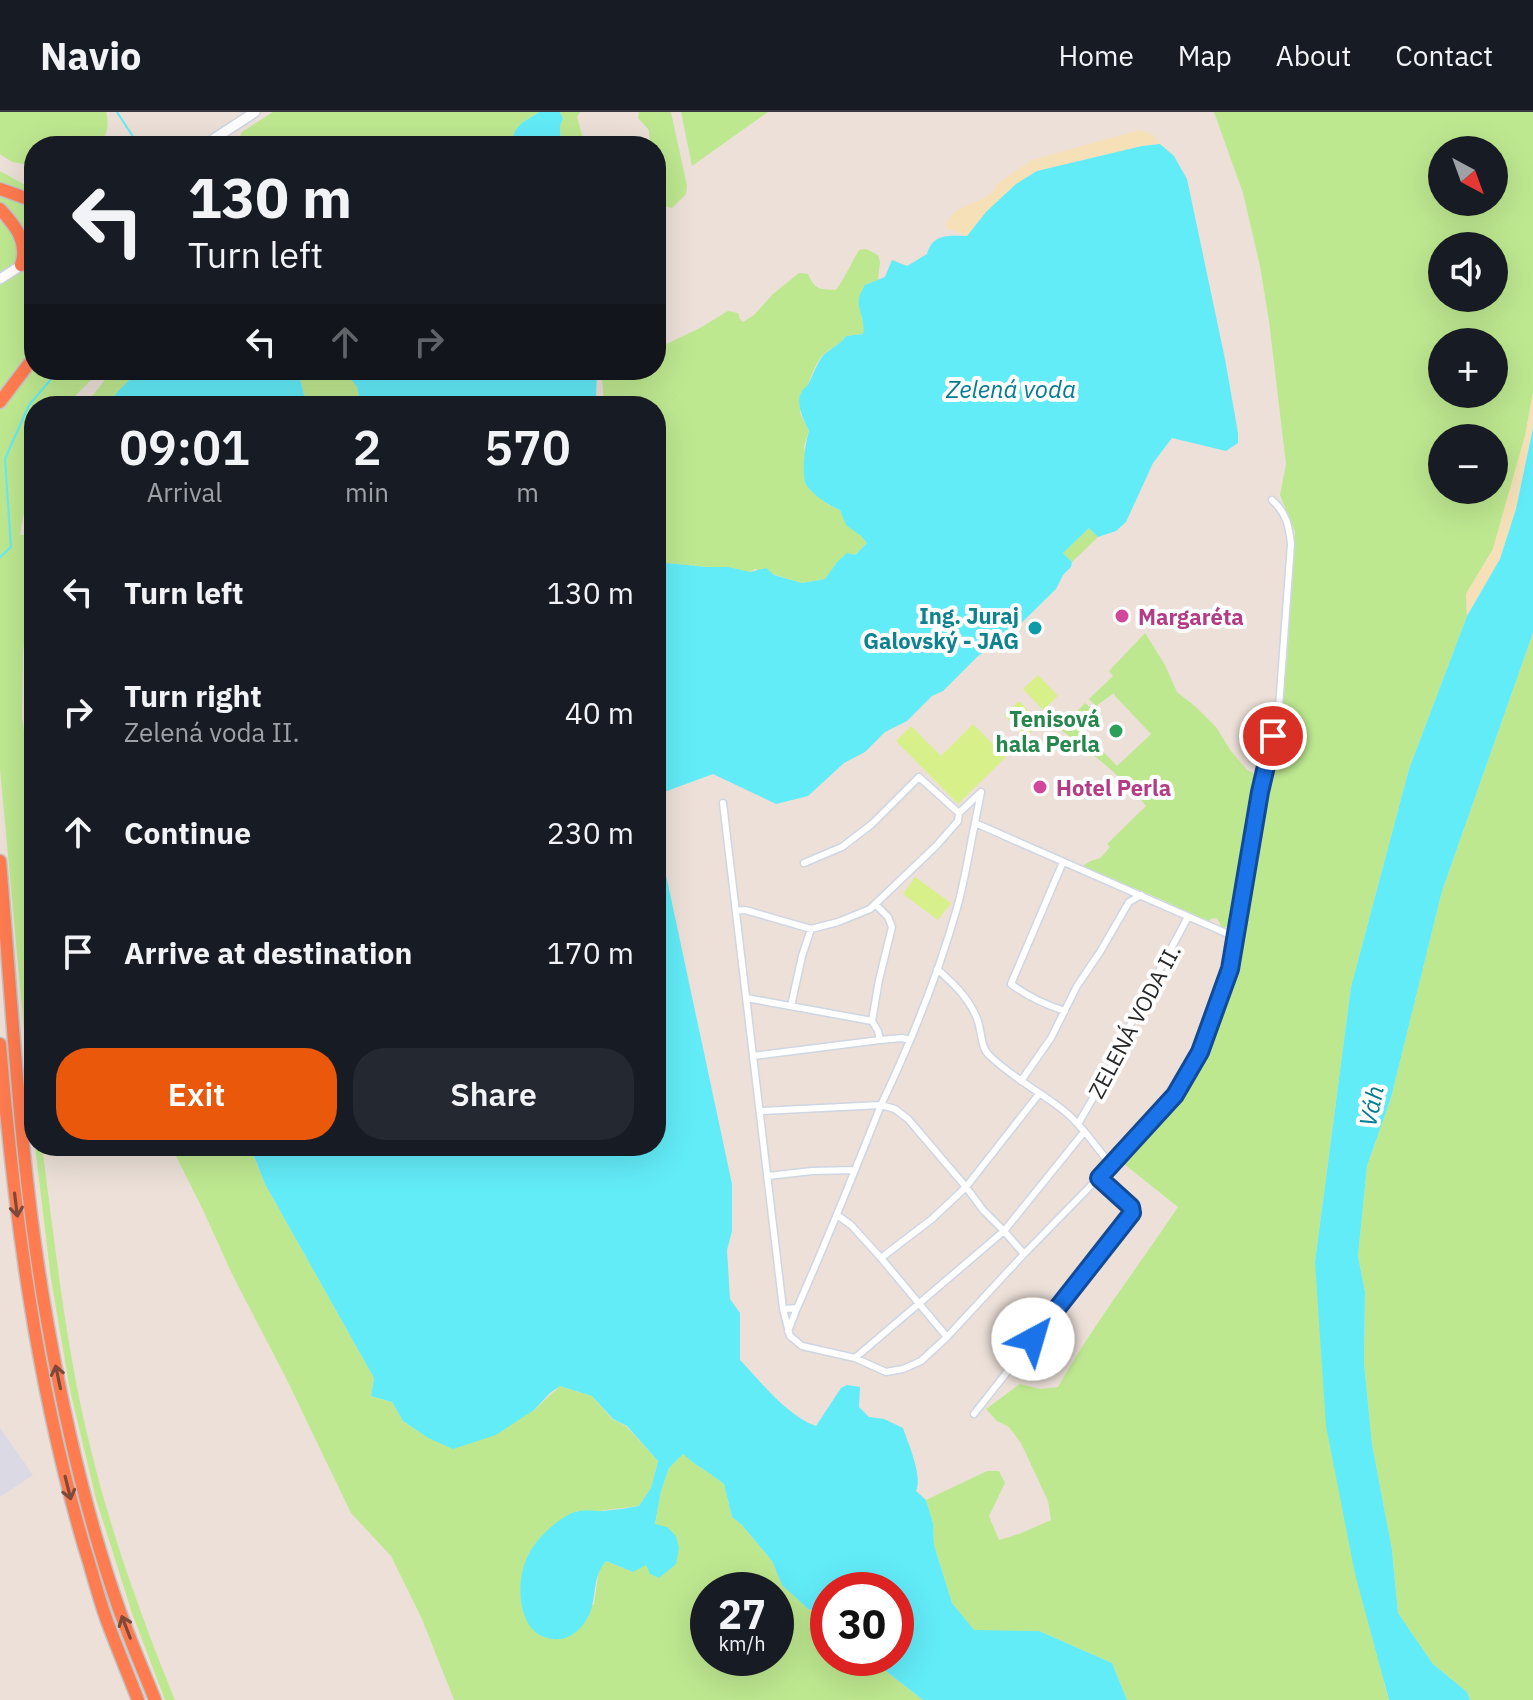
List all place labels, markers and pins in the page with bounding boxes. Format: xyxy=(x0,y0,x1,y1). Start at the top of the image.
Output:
place label: Ing. Juraj Galovský - JAG xyxy=(863,601,1019,655)
place label: Margaréta xyxy=(1138,602,1244,631)
marker: Margaréta xyxy=(1113,607,1131,625)
marker: Ing. Juraj Galovský - JAG xyxy=(1026,619,1044,637)
pin xyxy=(1239,702,1307,770)
place label: Tenisová hala Perla xyxy=(996,704,1100,758)
marker: Tenisová hala Perla xyxy=(1107,722,1125,740)
place label: Hotel Perla xyxy=(1056,773,1171,802)
marker: Hotel Perla xyxy=(1031,778,1049,796)

